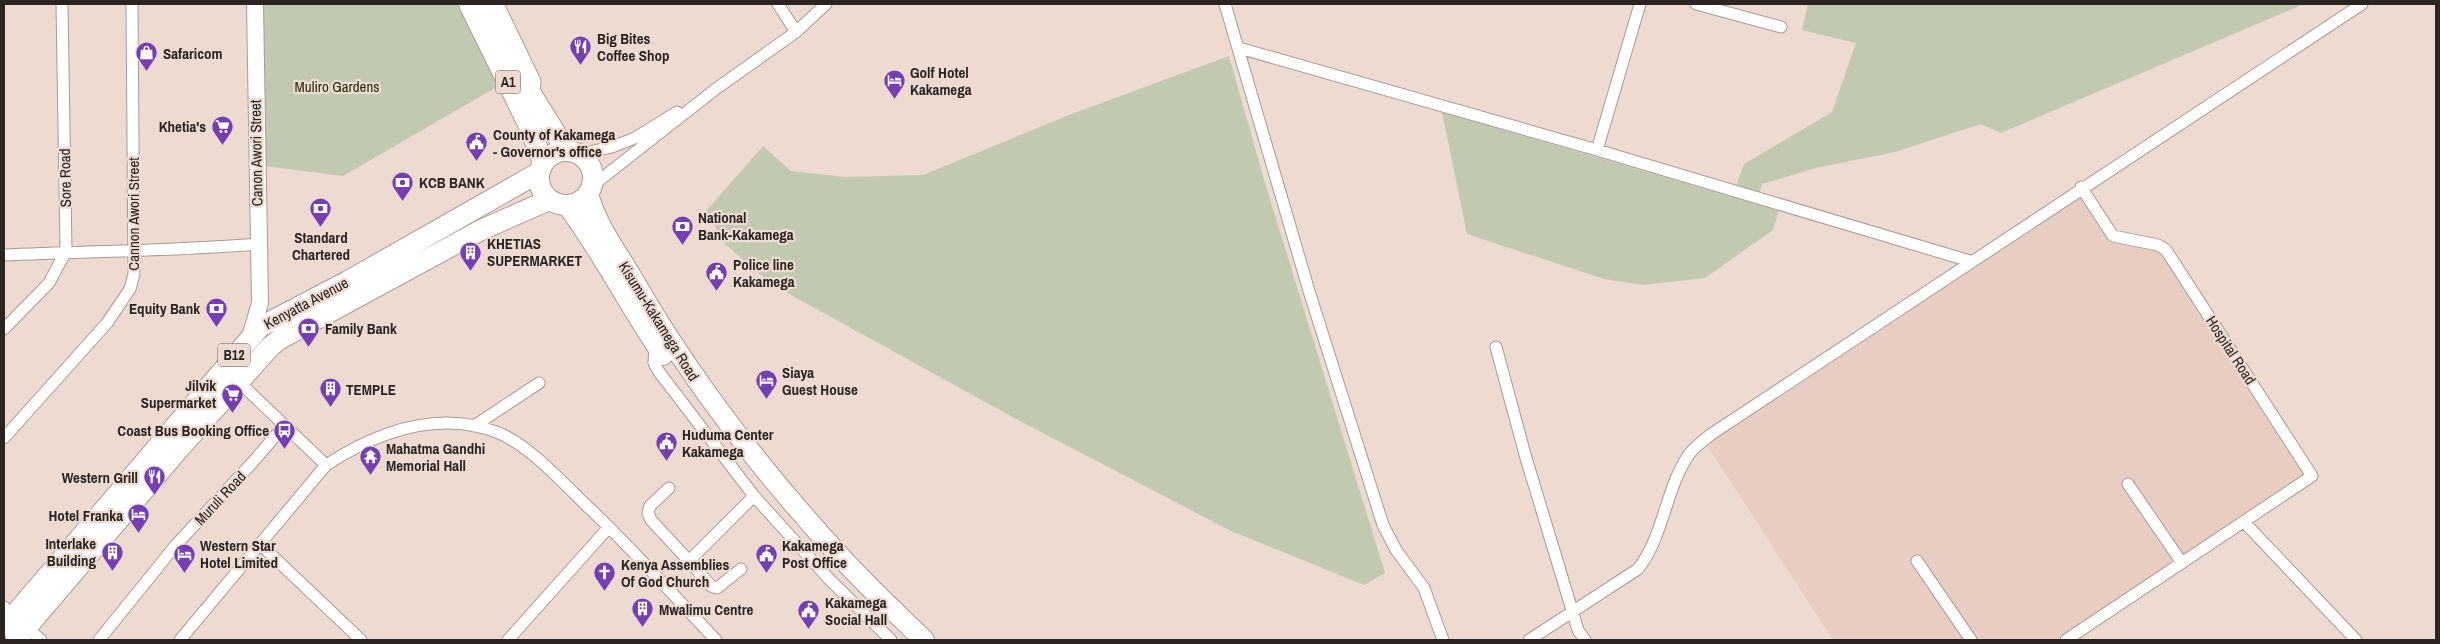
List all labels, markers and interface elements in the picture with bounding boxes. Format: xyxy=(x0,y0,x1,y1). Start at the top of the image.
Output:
place label: Big Bites Coffee Shop xyxy=(597,28,669,66)
restaurant icon: Big Bites Coffee Shop xyxy=(569,35,593,66)
shop icon: Safaricom xyxy=(135,41,159,72)
place label: Safaricom xyxy=(163,43,223,64)
place label: Golf Hotel Kakamega xyxy=(910,62,972,100)
hotel icon: Golf Hotel Kakamega xyxy=(882,69,906,100)
road number: A1 xyxy=(496,70,520,94)
park label: Muliro Gardens xyxy=(295,76,379,97)
street label: Canon Awori Street xyxy=(245,99,267,206)
supermarket icon: Khetia's xyxy=(210,114,234,145)
place label: Khetia's xyxy=(159,116,206,137)
place label: County of Kakamega - Governor's office xyxy=(493,124,616,162)
public building icon: County of Kakamega - Governor's office xyxy=(465,131,489,162)
street label: Sore Road xyxy=(54,148,76,208)
street label: Cannon Awori Street xyxy=(123,157,144,271)
bank icon: KCB BANK xyxy=(391,170,415,201)
place label: KCB BANK xyxy=(419,172,485,193)
bank icon: Standard Chartered xyxy=(309,196,333,227)
place label: National Bank-Kakamega xyxy=(698,207,794,245)
bank icon: National Bank-Kakamega xyxy=(670,214,694,245)
place label: Standard Chartered xyxy=(292,227,350,265)
place label: KHETIAS SUPERMARKET xyxy=(487,233,582,271)
building icon: KHETIAS SUPERMARKET xyxy=(459,240,483,271)
place label: Police line Kakamega xyxy=(733,254,795,292)
street label: Kisumu-Kakamega Road xyxy=(614,257,704,385)
public building icon: Police line Kakamega xyxy=(705,261,729,292)
street label: Kenyatta Avenue xyxy=(260,272,352,334)
bank icon: Equity Bank xyxy=(204,296,228,327)
place label: Equity Bank xyxy=(129,298,200,319)
street label: Hospital Road xyxy=(2201,312,2261,388)
bank icon: Family Bank xyxy=(297,316,321,347)
place label: Family Bank xyxy=(325,318,397,339)
road number: B12 xyxy=(218,344,250,366)
place label: Siaya Guest House xyxy=(782,362,858,400)
hotel icon: Siaya Guest House xyxy=(754,369,778,400)
place label: Jilvik Supermarket xyxy=(141,375,216,413)
building icon: TEMPLE xyxy=(318,377,342,408)
place label: TEMPLE xyxy=(346,379,396,400)
supermarket icon: Jilvik Supermarket xyxy=(220,382,244,413)
bus stop icon: Coast Bus Booking Office xyxy=(273,418,297,449)
place label: Coast Bus Booking Office xyxy=(117,420,269,441)
place label: Huduma Center Kakamega xyxy=(682,424,774,462)
public building icon: Huduma Center Kakamega xyxy=(654,431,678,462)
place label: Mahatma Gandhi Memorial Hall xyxy=(386,438,485,476)
temple icon: Mahatma Gandhi Memorial Hall xyxy=(358,445,382,476)
restaurant icon: Western Grill xyxy=(142,465,166,496)
street label: Muruli Road xyxy=(189,466,251,530)
place label: Western Grill xyxy=(62,467,138,488)
hotel icon: Hotel Franka xyxy=(127,503,151,534)
place label: Hotel Franka xyxy=(48,505,123,526)
place label: Interlake Building xyxy=(45,533,96,571)
place label: Western Star Hotel Limited xyxy=(200,535,278,573)
place label: Kakamega Post Office xyxy=(782,535,847,573)
building icon: Interlake Building xyxy=(100,540,124,571)
hotel icon: Western Star Hotel Limited xyxy=(172,542,196,573)
public building icon: Kakamega Post Office xyxy=(754,542,778,573)
place label: Kenya Assemblies Of God Church xyxy=(621,554,729,592)
church icon: Kenya Assemblies Of God Church xyxy=(593,561,617,592)
place label: Kakamega Social Hall xyxy=(825,592,887,630)
building icon: Mwalimu Centre xyxy=(631,597,655,628)
place label: Mwalimu Centre xyxy=(659,599,753,620)
public building icon: Kakamega Social Hall xyxy=(797,599,821,630)

